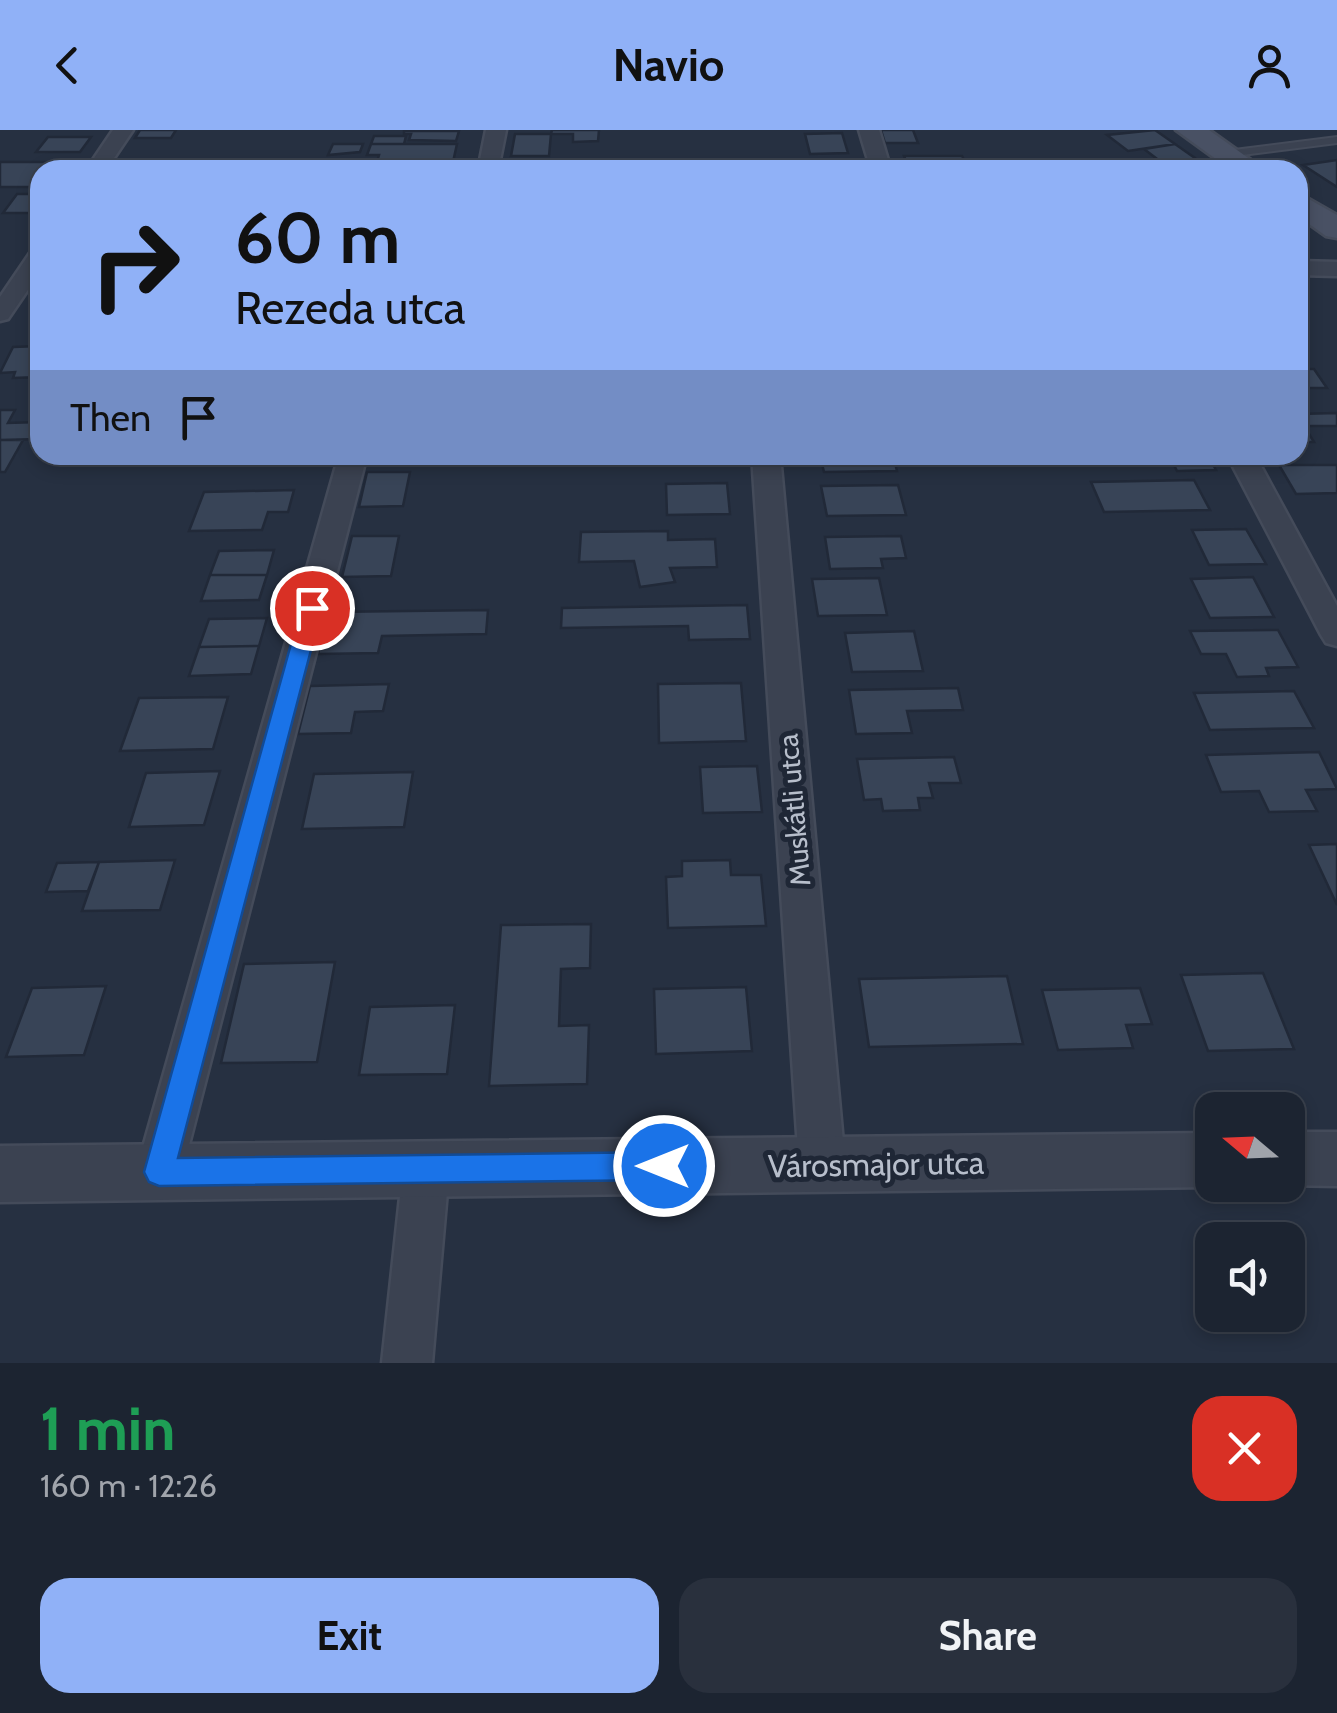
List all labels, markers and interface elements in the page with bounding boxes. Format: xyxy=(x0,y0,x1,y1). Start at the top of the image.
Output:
icon: back xyxy=(40,38,95,93)
text: Navio xyxy=(613,38,724,92)
icon: person xyxy=(1242,38,1297,93)
text: 60 m xyxy=(235,195,400,281)
icon: right xyxy=(70,200,200,330)
text: Rezeda utca xyxy=(235,281,465,335)
icon: arrive xyxy=(171,390,226,445)
text: Then xyxy=(70,394,151,441)
pin xyxy=(270,566,355,651)
icon: arrive xyxy=(285,581,340,636)
street label: Muskátli utca xyxy=(770,732,818,888)
north arrow xyxy=(1195,1092,1305,1202)
map controls xyxy=(1195,1092,1305,1332)
position arrow xyxy=(612,1114,716,1218)
street label: Városmajor utca xyxy=(767,1143,985,1185)
button: sound xyxy=(1195,1222,1305,1332)
text: 1 min xyxy=(40,1392,175,1465)
button: close xyxy=(1192,1396,1297,1501)
text: 160 m · 12:26 xyxy=(40,1466,217,1505)
button: Exit xyxy=(40,1578,659,1693)
button: Share xyxy=(679,1578,1297,1693)

